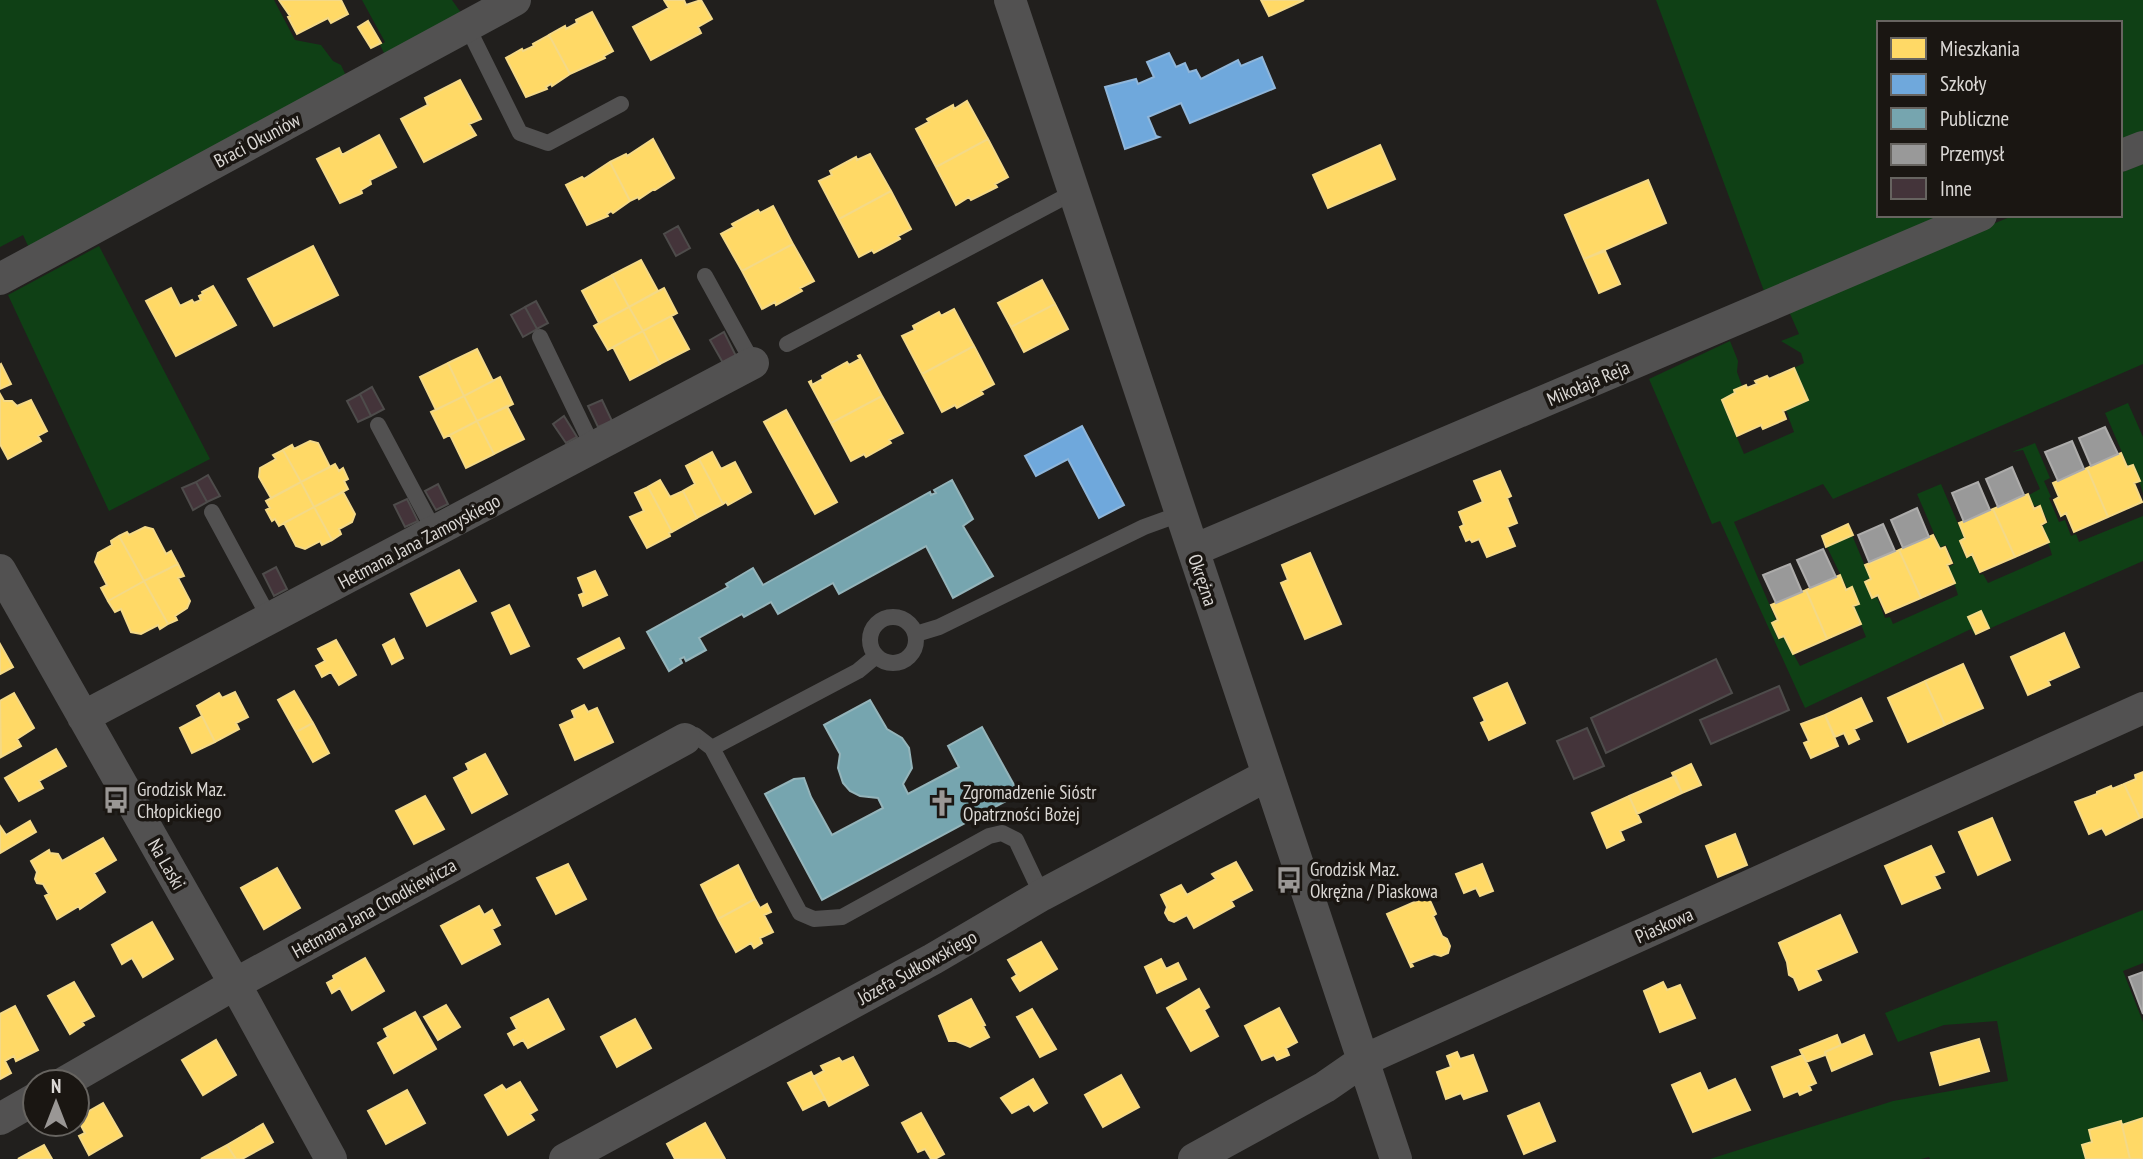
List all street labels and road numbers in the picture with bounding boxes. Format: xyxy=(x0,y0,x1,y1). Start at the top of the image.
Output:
street label: Braci Okuniów xyxy=(210,107,305,173)
street label: Mikołaja Reja xyxy=(1543,355,1633,411)
street label: Hetmana Jana Zamoyskiego xyxy=(334,488,504,594)
street label: Okrężna xyxy=(1183,551,1223,609)
street label: Na Laski xyxy=(143,834,191,894)
street label: Hetmana Jana Chodkiewicza xyxy=(288,853,460,963)
street label: Piaskowa xyxy=(1631,902,1697,948)
street label: Józefa Sułkowskiego xyxy=(852,924,981,1010)

